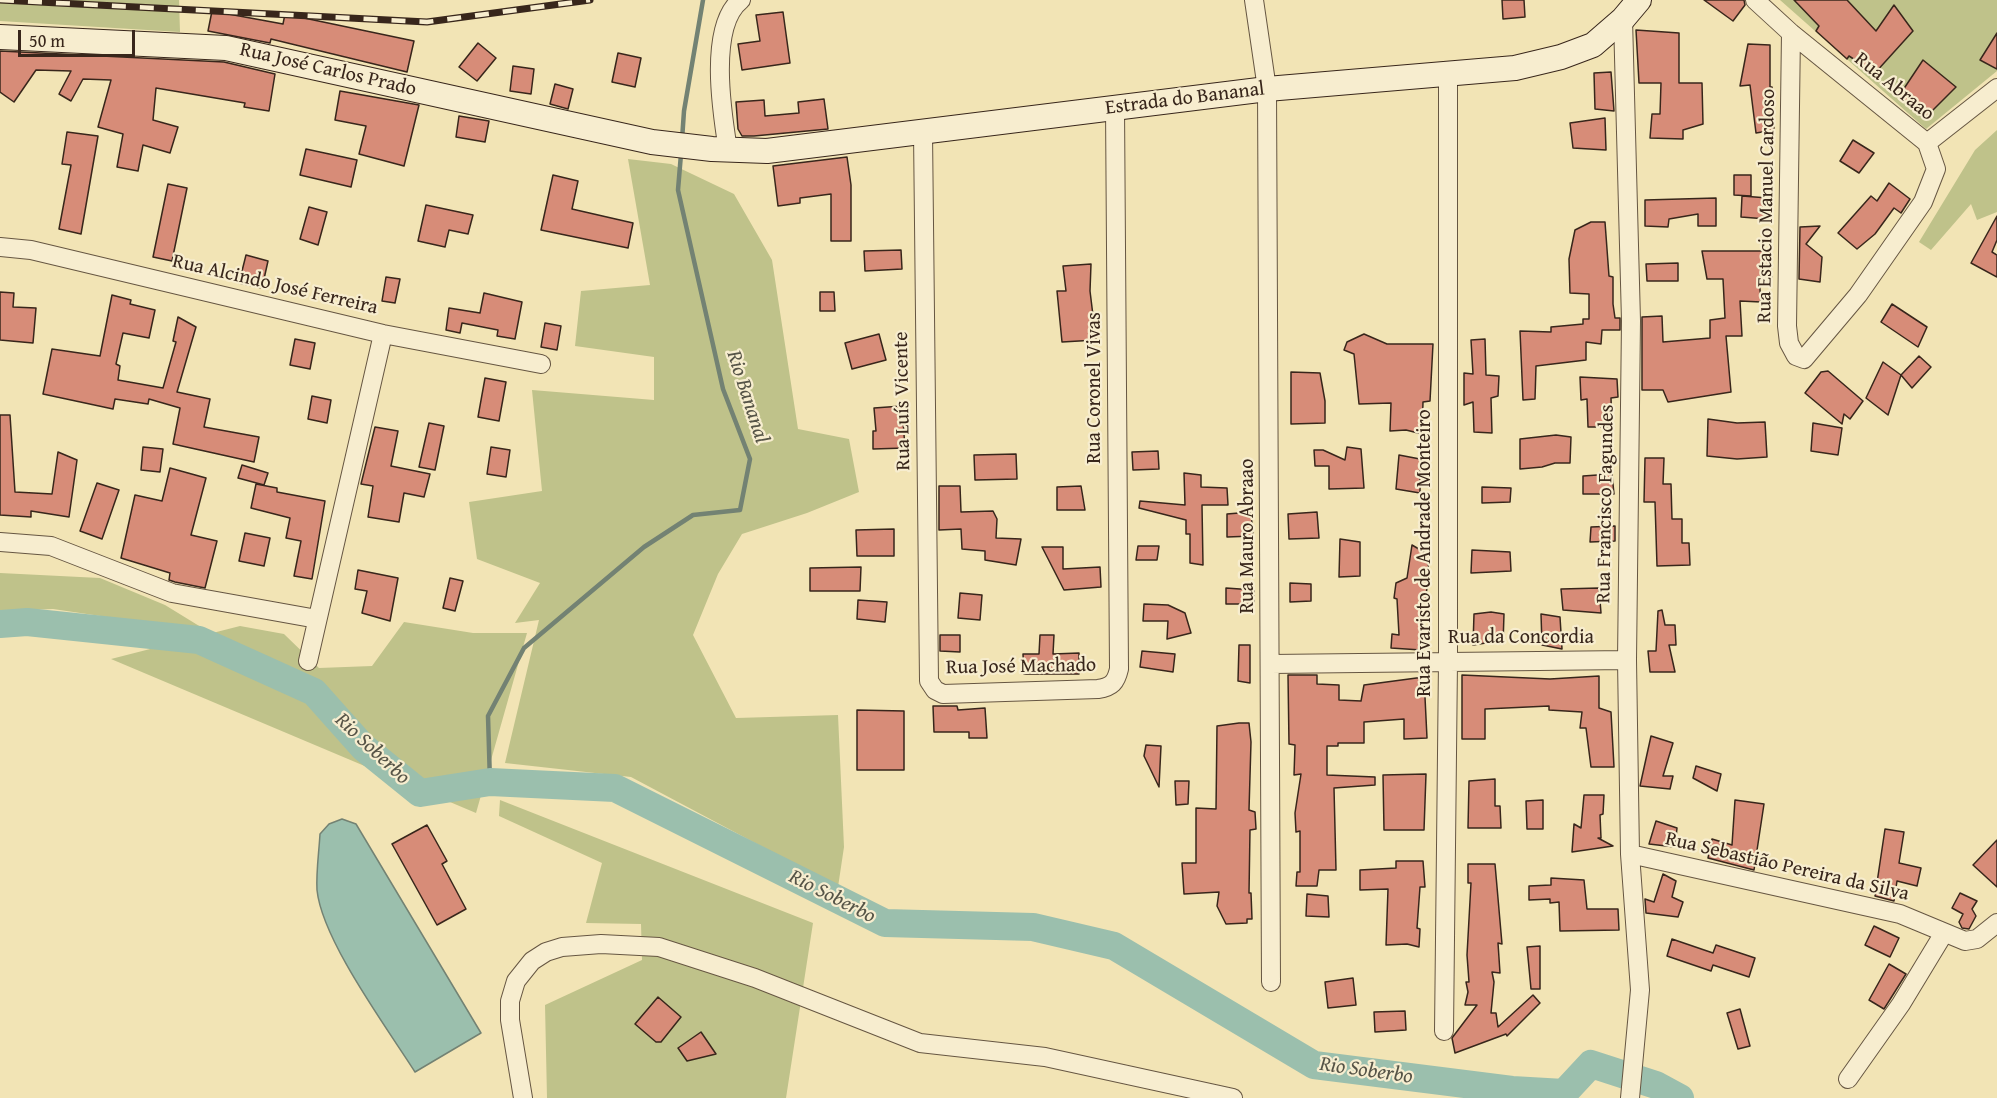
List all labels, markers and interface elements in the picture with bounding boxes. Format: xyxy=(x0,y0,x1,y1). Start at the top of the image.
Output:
scale bar xyxy=(21,18,138,56)
text: 50 m xyxy=(29,27,65,54)
street label: Rua José Carlos Prado xyxy=(237,38,419,102)
street label: Rua Abraao xyxy=(1849,48,1939,126)
street label: Estrada do Bananal xyxy=(1104,77,1266,121)
street label: Rua Estacio Manuel Cardoso xyxy=(1753,89,1781,323)
street label: Rua Alcindo José Ferreira xyxy=(170,250,380,320)
street label: Rua Coronel Vivas xyxy=(1083,312,1107,464)
street label: Rua Luís Vicente xyxy=(890,331,916,471)
water label: Rio Bananal xyxy=(720,347,774,447)
street label: Rua Francisco Fagundes xyxy=(1592,404,1620,604)
street label: Rua Evaristo de Andrade Monteiro xyxy=(1413,409,1437,697)
street label: Rua Mauro Abraao xyxy=(1236,458,1260,614)
street label: Rua da Concordia xyxy=(1448,626,1594,650)
street label: Rua José Machado xyxy=(946,654,1096,680)
water label: Rio Soberbo xyxy=(329,708,415,790)
street label: Rua Sebastião Pereira da Silva xyxy=(1663,827,1911,907)
water label: Rio Soberbo xyxy=(785,865,879,929)
water label: Rio Soberbo xyxy=(1318,1052,1414,1090)

